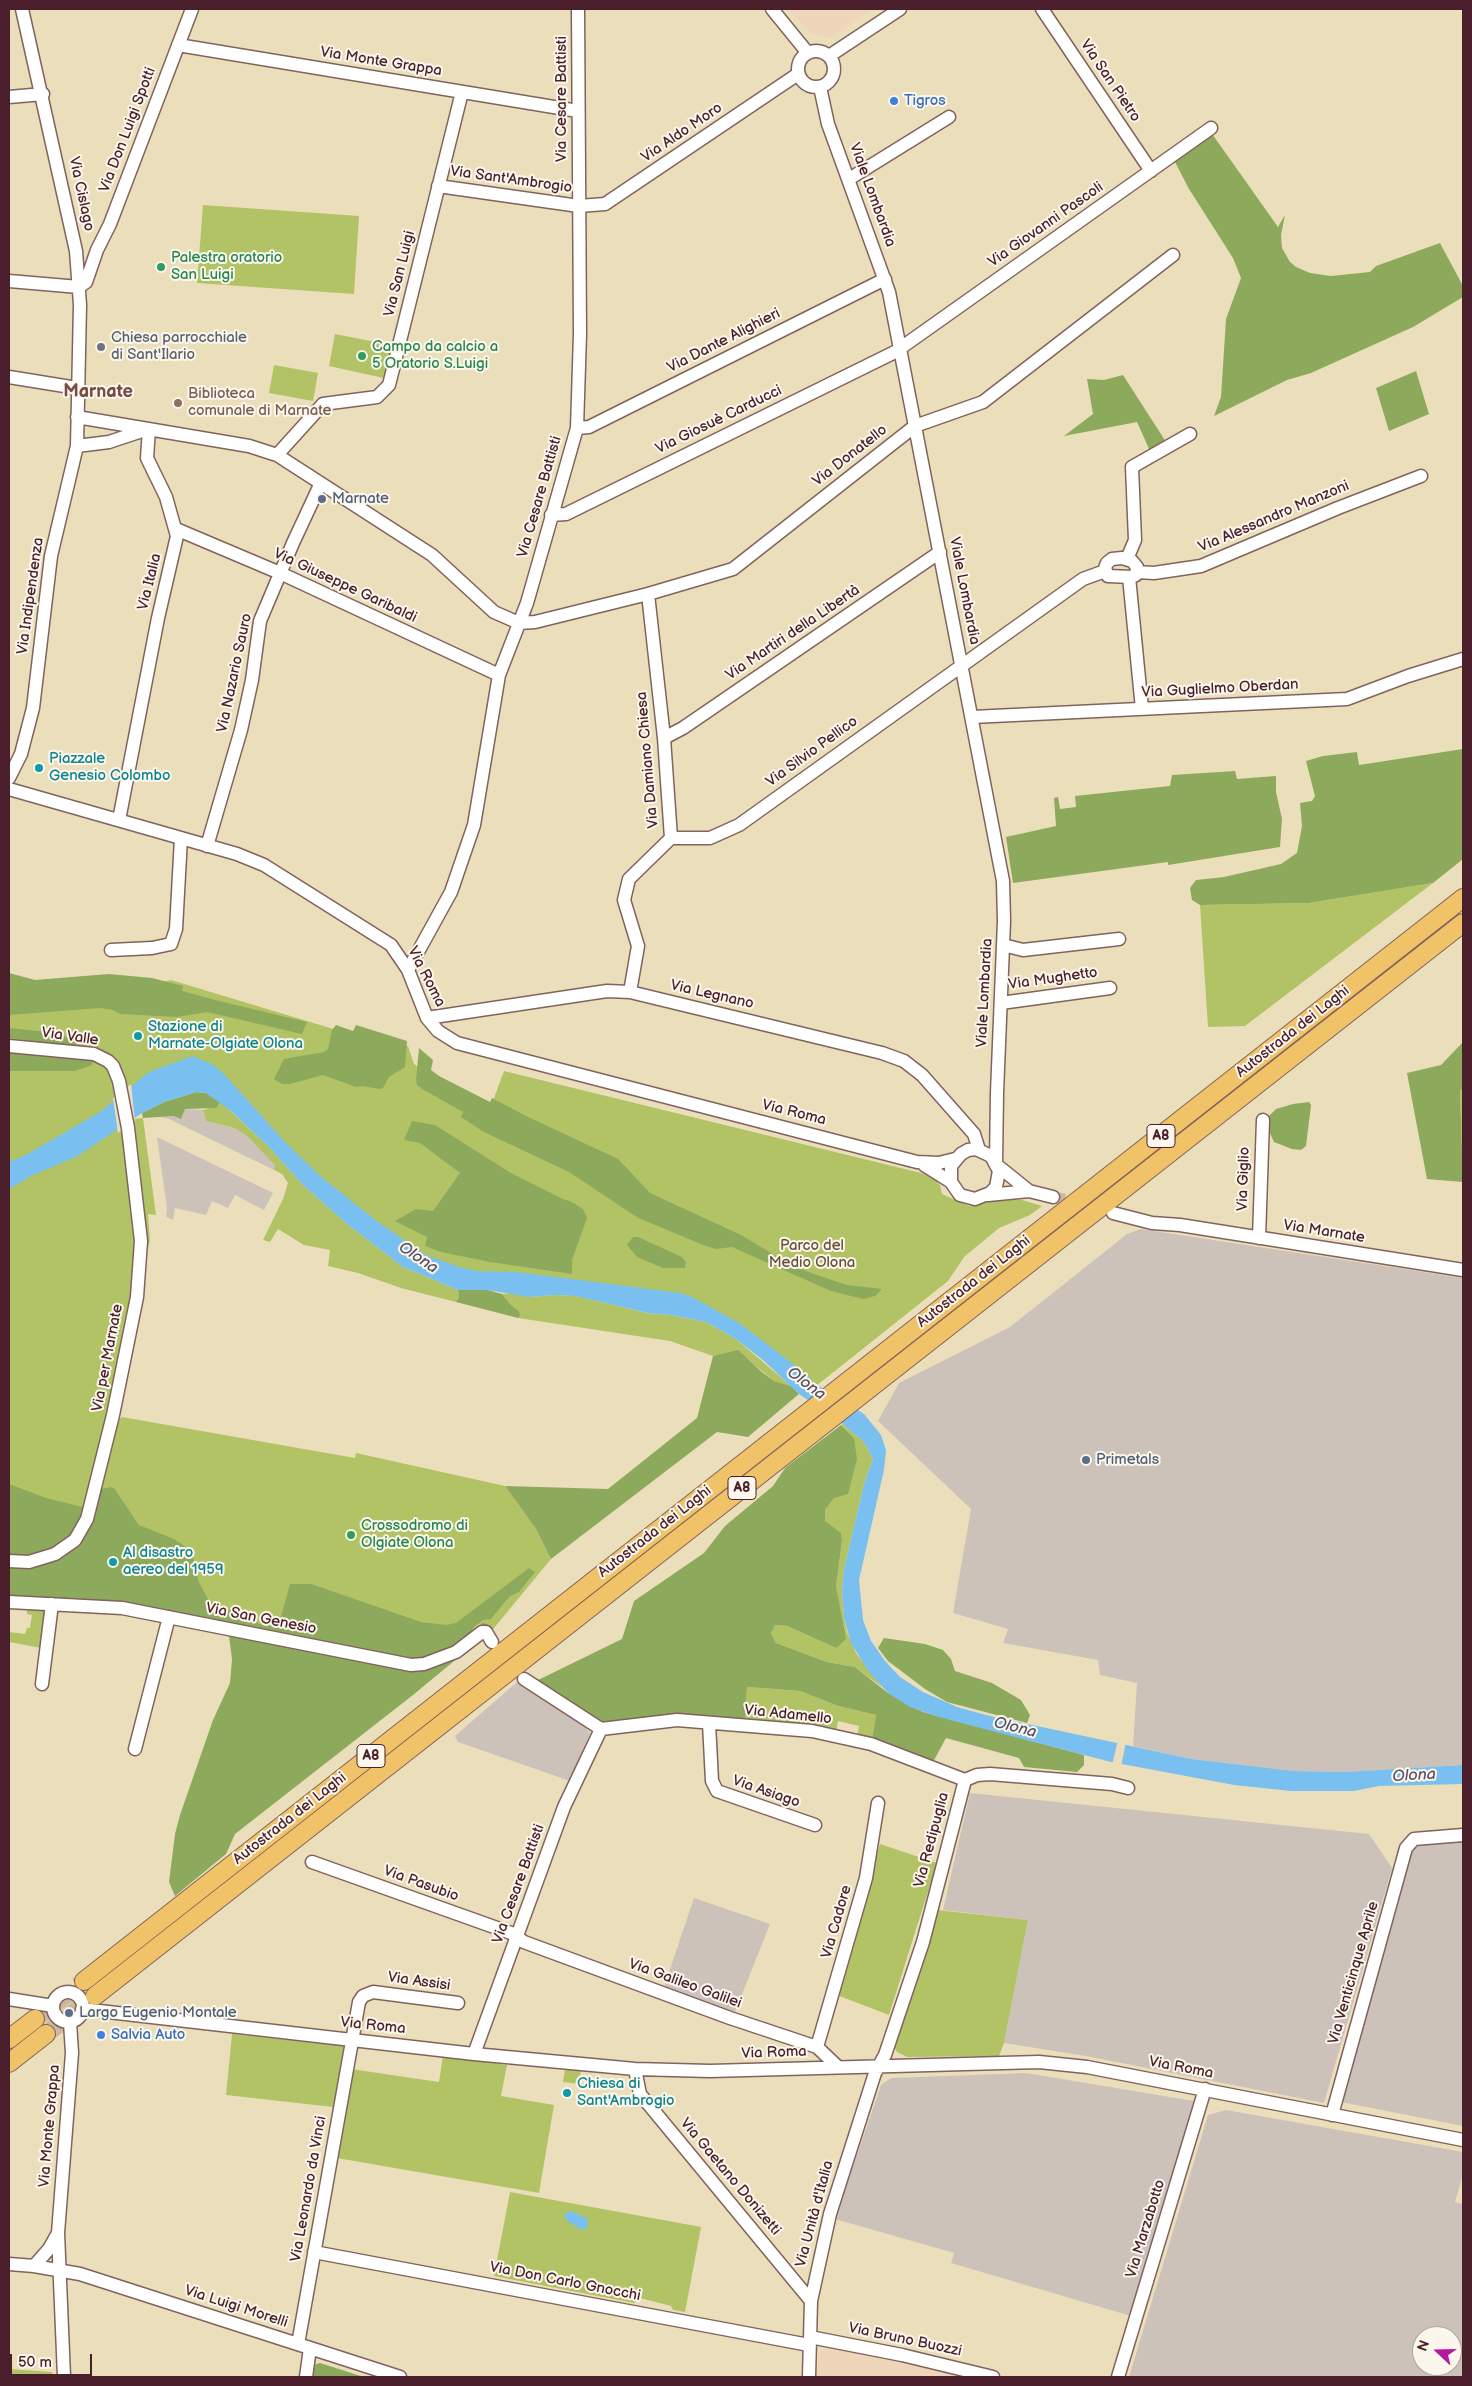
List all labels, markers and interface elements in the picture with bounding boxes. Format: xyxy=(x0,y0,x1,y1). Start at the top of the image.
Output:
street label: Via Cesare Battisti xyxy=(553,36,571,162)
street label: Via San Pietro xyxy=(1076,36,1144,126)
street label: Via Monte Grappa xyxy=(319,43,443,81)
street label: Via Don Luigi Spotti xyxy=(96,65,160,195)
place label: Tigros xyxy=(904,92,946,110)
marker: Tigros xyxy=(888,95,900,107)
street label: Via Aldo Moro xyxy=(638,99,726,167)
street label: Viale Lombardia xyxy=(845,141,899,249)
street label: Via Cislago xyxy=(64,155,98,233)
street label: Via Sant'Ambrogio xyxy=(449,163,573,197)
street label: Via Giovanni Pascoli xyxy=(985,178,1107,272)
street label: Via San Luigi xyxy=(381,229,419,319)
place label: Palestra oratorio San Luigi xyxy=(171,249,282,284)
marker: Palestra oratorio San Luigi xyxy=(155,261,167,273)
street label: Via Dante Alighieri xyxy=(664,305,784,377)
place label: Chiesa parrocchiale di Sant'Ilario xyxy=(111,329,247,364)
place label: Campo da calcio a 5 Oratorio S.Luigi xyxy=(372,338,498,373)
marker: Chiesa parrocchiale di Sant'Ilario xyxy=(95,341,107,353)
marker: Campo da calcio a 5 Oratorio S.Luigi xyxy=(356,350,368,362)
district label: Marnate xyxy=(63,381,133,403)
street label: Via Giosuè Carducci xyxy=(653,382,785,458)
place label: Biblioteca comunale di Marnate xyxy=(188,385,331,420)
marker: Biblioteca comunale di Marnate xyxy=(172,397,184,409)
street label: Via Donatello xyxy=(809,421,891,491)
street label: Via Cesare Battisti xyxy=(514,434,566,560)
street label: Via Alessandro Manzoni xyxy=(1196,477,1352,557)
place label: Marnate xyxy=(332,490,389,508)
marker: Marnate xyxy=(316,493,328,505)
street label: Via Indipendenza xyxy=(14,536,48,656)
street label: Viale Lombardia xyxy=(945,536,983,646)
street label: Via Giuseppe Garibaldi xyxy=(270,545,420,627)
street label: Via Italia xyxy=(134,552,166,612)
street label: Via Martiri della Libertà xyxy=(723,581,863,685)
street label: Via Nazario Sauro xyxy=(214,612,256,734)
street label: Via Guglielmo Oberdan xyxy=(1141,676,1299,702)
street label: Via Damiano Chiesa xyxy=(633,691,663,829)
street label: Via Silvio Pellico xyxy=(763,713,861,791)
place label: Piazzale Genesio Colombo xyxy=(49,750,170,785)
marker: Piazzale Genesio Colombo xyxy=(33,762,45,774)
street label: Viale Lombardia xyxy=(973,938,997,1048)
street label: Via Roma xyxy=(403,944,449,1010)
street label: Via Mughetto xyxy=(1007,964,1099,994)
street label: Via Legnano xyxy=(669,977,755,1013)
street label: Autostrada dei Laghi xyxy=(1233,982,1353,1082)
place label: Stazione di Marnate-Olgiate Olona xyxy=(148,1018,303,1053)
street label: Via Valle xyxy=(40,1024,100,1050)
marker: Stazione di Marnate-Olgiate Olona xyxy=(132,1030,144,1042)
street label: Via Roma xyxy=(760,1096,828,1130)
road number: A8 xyxy=(1147,1124,1175,1148)
street label: Via Giglio xyxy=(1234,1147,1254,1211)
street label: Via Marnate xyxy=(1282,1217,1366,1247)
street label: Autostrada dei Laghi xyxy=(914,1232,1034,1332)
park label: Parco del Medio Olona xyxy=(769,1237,855,1272)
water label: Olona xyxy=(395,1238,441,1278)
street label: Via per Marnate xyxy=(89,1303,127,1413)
water label: Olona xyxy=(783,1363,829,1405)
place label: Primetals xyxy=(1096,1451,1159,1469)
marker: Primetals xyxy=(1080,1454,1092,1466)
road number: A8 xyxy=(728,1476,756,1500)
street label: Autostrada dei Laghi xyxy=(595,1482,715,1582)
place label: Crossodromo di Olgiate Olona xyxy=(361,1517,468,1552)
marker: Crossodromo di Olgiate Olona xyxy=(345,1529,357,1541)
place label: Al disastro aereo del 1959 xyxy=(123,1544,224,1579)
marker: Al disastro aereo del 1959 xyxy=(107,1556,119,1568)
street label: Via San Genesio xyxy=(204,1599,318,1639)
street label: Via Adamello xyxy=(743,1701,833,1729)
water label: Olona xyxy=(992,1713,1038,1743)
road number: A8 xyxy=(357,1744,385,1768)
water label: Olona xyxy=(1392,1765,1436,1787)
street label: Autostrada dei Laghi xyxy=(230,1769,350,1869)
street label: Via Asiago xyxy=(730,1772,802,1812)
street label: Via Redipuglia xyxy=(911,1790,953,1890)
street label: Via Cesare Battisti xyxy=(489,1822,549,1946)
street label: Via Pasubio xyxy=(381,1862,461,1906)
street label: Via Cadore xyxy=(818,1883,856,1961)
street label: Via Venticinque Aprile xyxy=(1325,1899,1383,2047)
street label: Via Galileo Galilei xyxy=(626,1955,744,2013)
street label: Via Assisi xyxy=(386,1969,452,1995)
place label: Largo Eugenio Montale xyxy=(79,2004,237,2022)
marker: Largo Eugenio Montale xyxy=(63,2007,75,2019)
street label: Via Roma xyxy=(340,2014,406,2038)
place label: Salvia Auto xyxy=(111,2026,185,2044)
marker: Salvia Auto xyxy=(95,2029,107,2041)
street label: Via Roma xyxy=(741,2043,807,2063)
street label: Via Roma xyxy=(1147,2053,1215,2083)
street label: Via Monte Grappa xyxy=(36,2064,64,2188)
place label: Chiesa di Sant'Ambrogio xyxy=(577,2075,675,2110)
marker: Chiesa di Sant'Ambrogio xyxy=(561,2087,573,2099)
street label: Via Leonardo da Vinci xyxy=(287,2115,331,2263)
street label: Via Gaetano Donizetti xyxy=(676,2115,784,2239)
street label: Via Unità d'Italia xyxy=(792,2159,838,2269)
street label: Via Marzabotto xyxy=(1122,2178,1170,2280)
street label: Via Don Carlo Gnocchi xyxy=(488,2259,642,2305)
street label: Via Luigi Morelli xyxy=(182,2282,290,2332)
street label: Via Bruno Buozzi xyxy=(847,2319,963,2361)
north arrow xyxy=(1412,2326,1462,2376)
text: N xyxy=(1414,2338,1433,2354)
scale bar xyxy=(12,2344,95,2376)
text: 50 m xyxy=(18,2353,52,2372)

